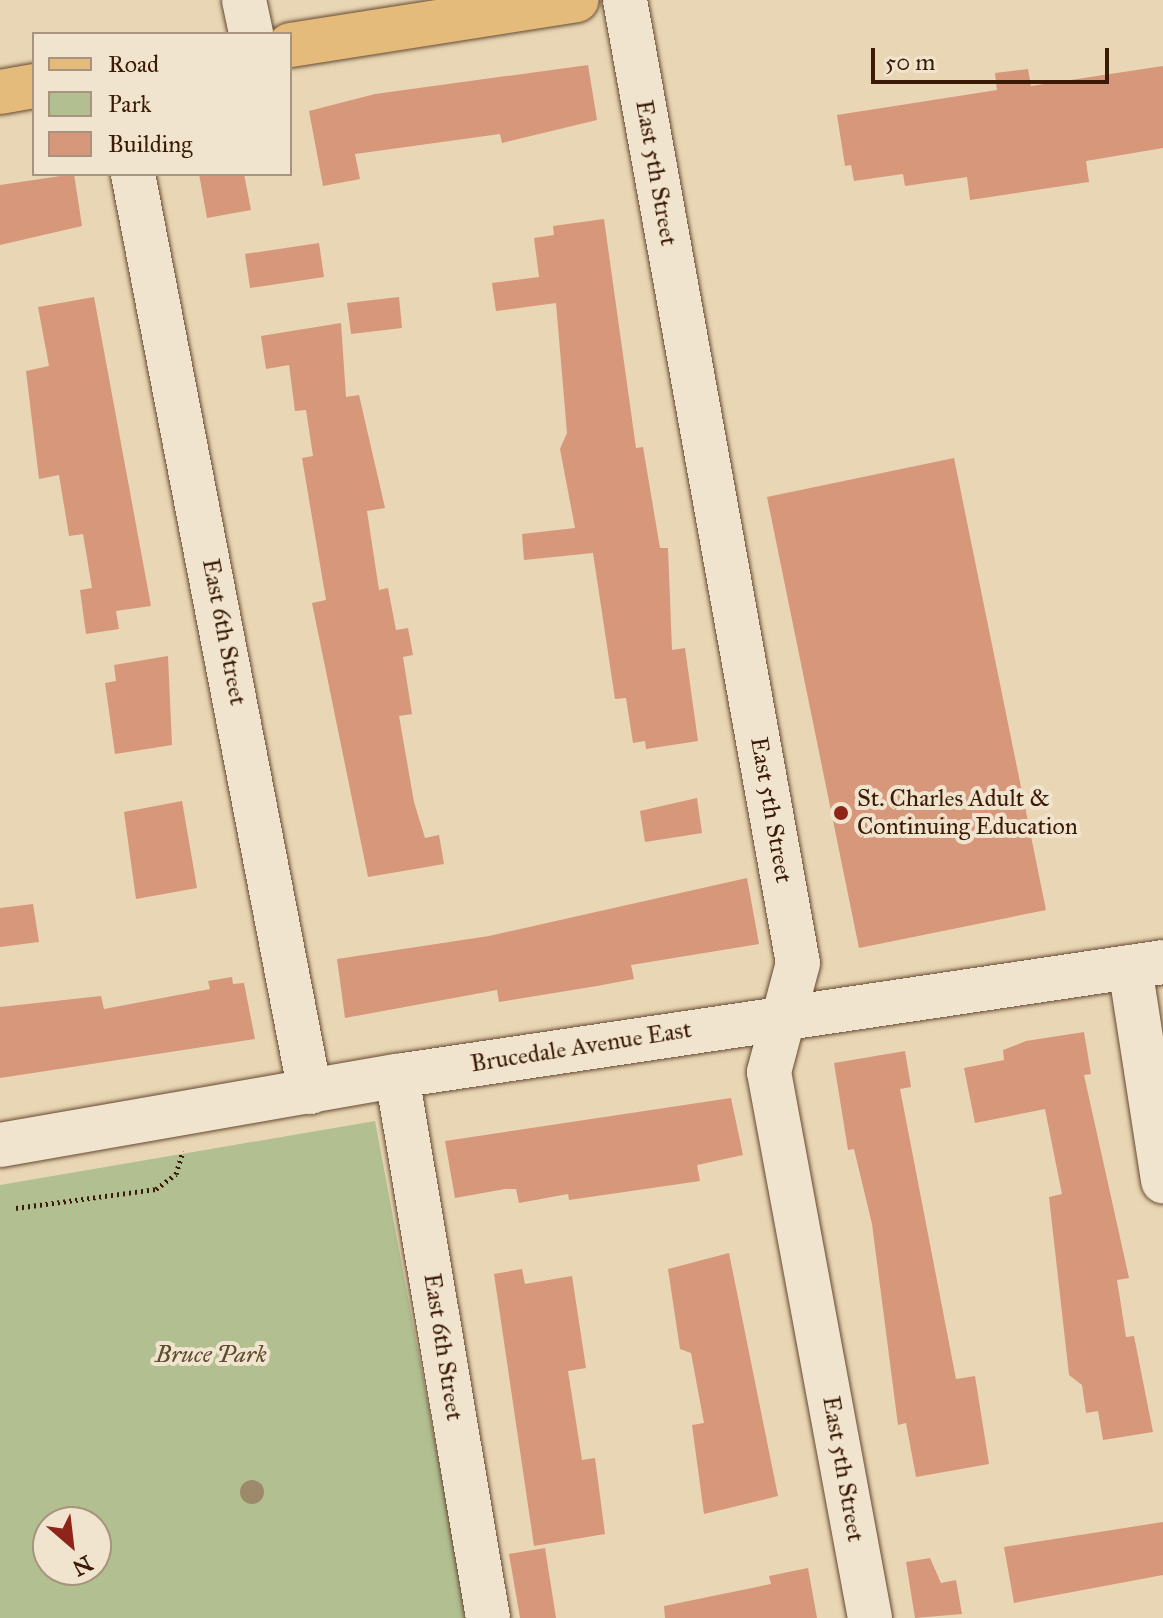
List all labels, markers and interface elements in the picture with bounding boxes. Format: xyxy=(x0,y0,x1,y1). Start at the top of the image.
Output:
legend xyxy=(32,32,292,176)
scale bar xyxy=(875,32,1113,82)
text: 50 m xyxy=(885,47,935,77)
text: Road xyxy=(108,49,159,79)
text: Park xyxy=(108,89,151,119)
street label: East 5th Street xyxy=(629,98,683,248)
text: Building xyxy=(108,129,193,159)
street label: East 6th Street xyxy=(196,556,252,708)
street label: East 5th Street xyxy=(744,735,798,885)
place label: St. Charles Adult & Continuing Education xyxy=(857,785,1078,841)
marker: St. Charles Adult & Continuing Education xyxy=(832,804,850,822)
street label: Brucedale Avenue East xyxy=(468,1015,694,1079)
street label: East 6th Street xyxy=(417,1271,469,1423)
park label: Bruce Park xyxy=(155,1341,267,1369)
street label: East 5th Street xyxy=(816,1394,870,1544)
north arrow xyxy=(32,1506,112,1586)
text: N xyxy=(68,1550,97,1582)

